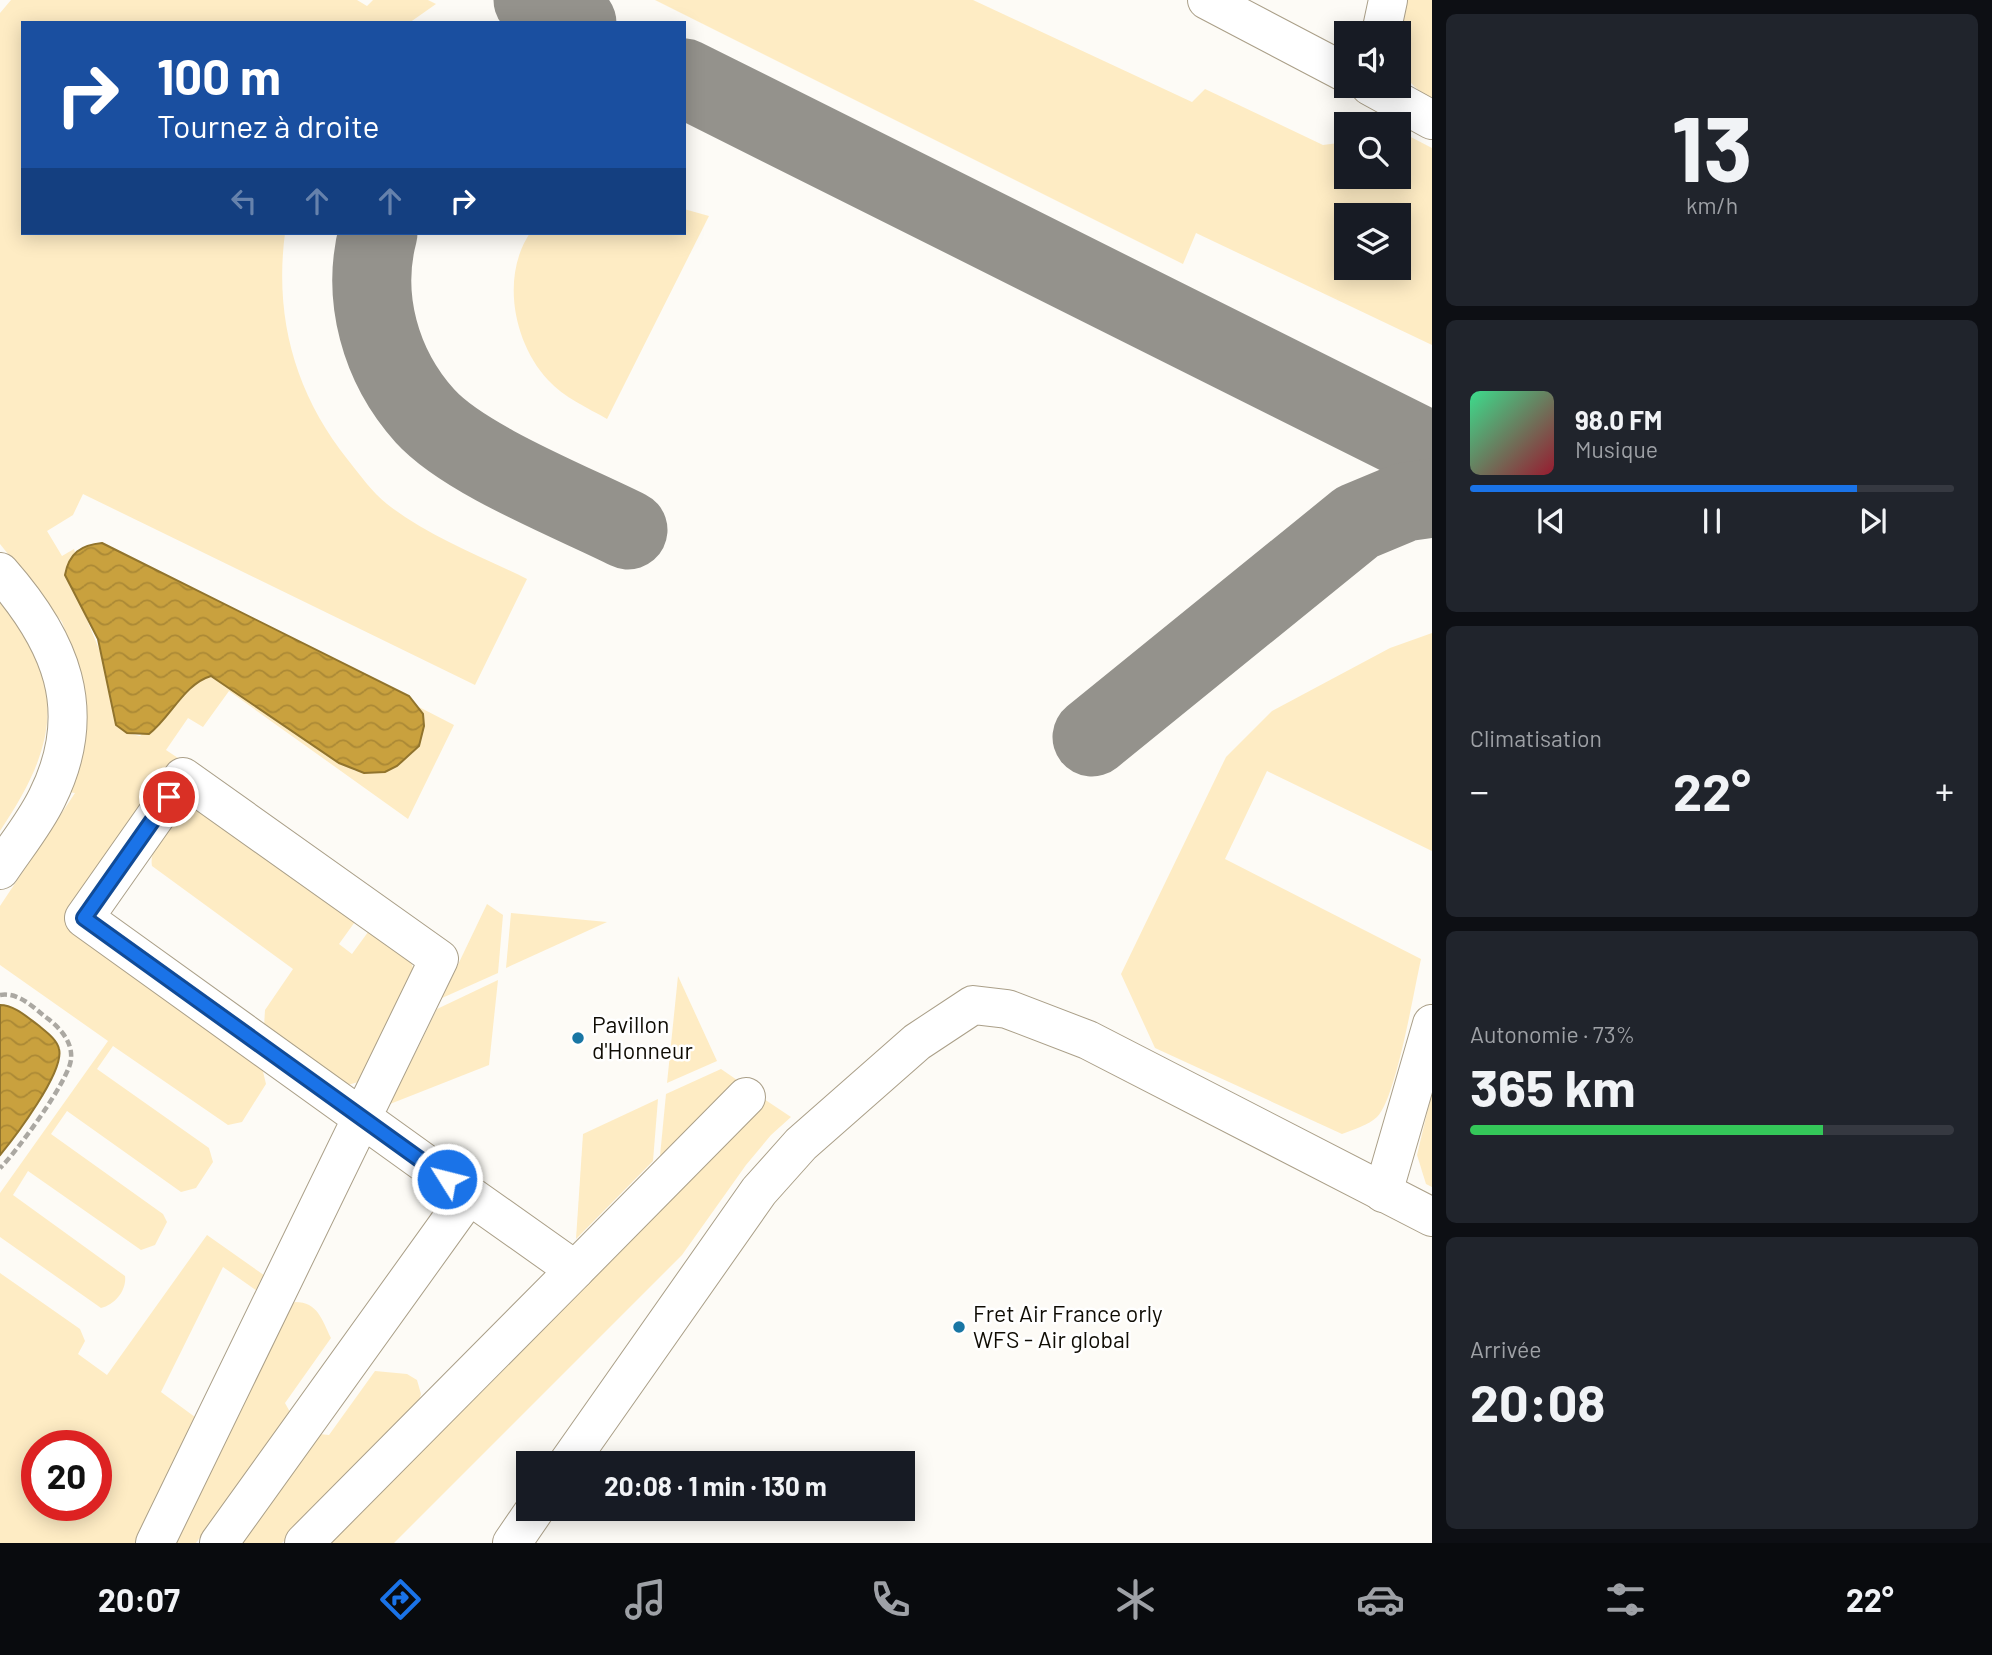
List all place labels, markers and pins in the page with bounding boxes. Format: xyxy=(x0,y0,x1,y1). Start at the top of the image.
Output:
pin xyxy=(139,767,199,827)
place label: Pavillon d'Honneur xyxy=(592,1010,693,1064)
marker: Pavillon d'Honneur xyxy=(570,1030,586,1046)
place label: Fret Air France orly WFS - Air global xyxy=(973,1299,1163,1353)
marker: Fret Air France orly WFS - Air global xyxy=(951,1319,967,1335)

